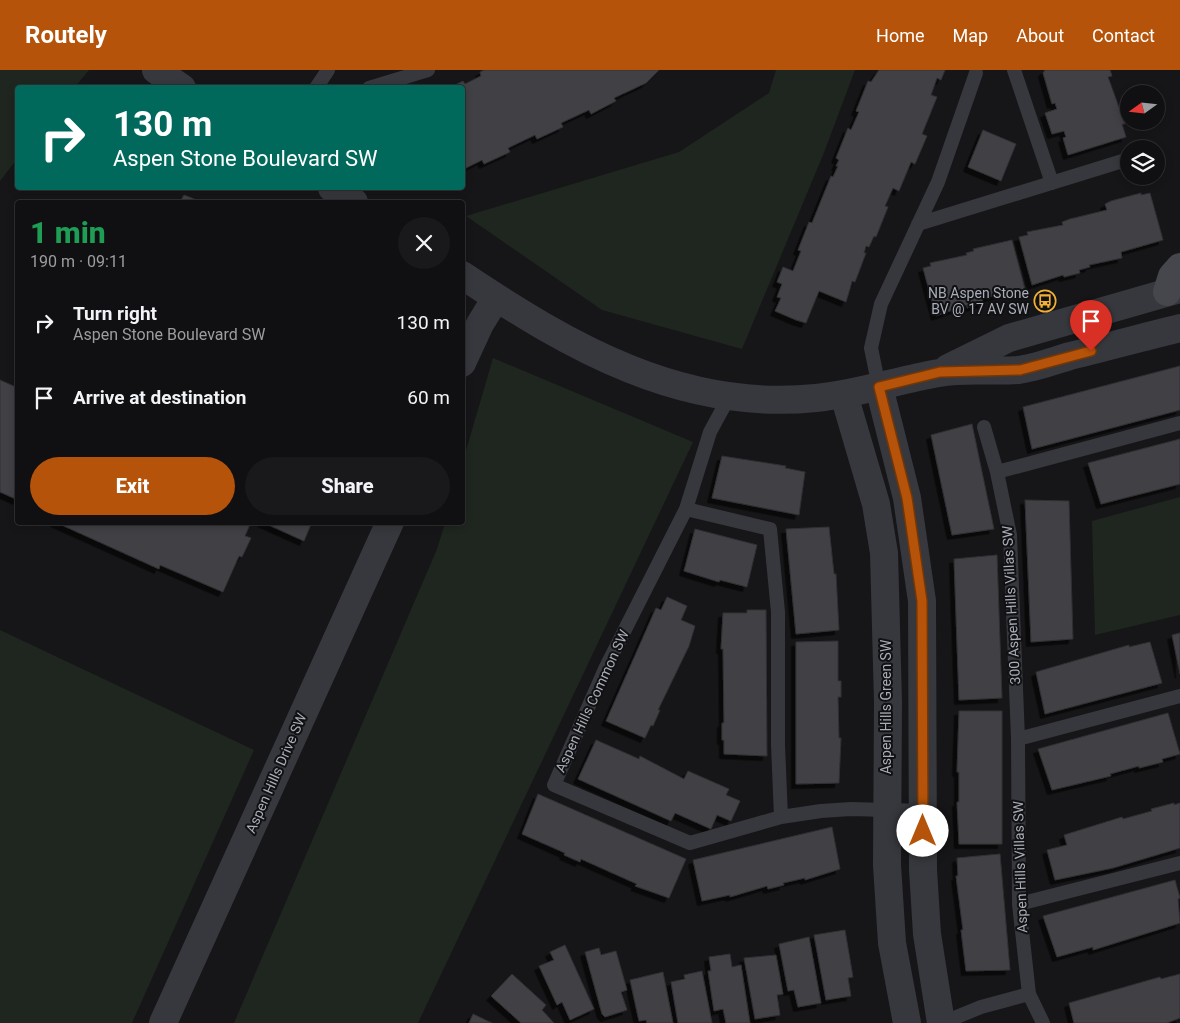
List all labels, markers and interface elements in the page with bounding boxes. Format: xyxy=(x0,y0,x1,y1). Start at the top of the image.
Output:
text: Routely xyxy=(25,21,107,49)
text: Home xyxy=(876,25,925,46)
text: Map xyxy=(953,25,988,46)
text: About xyxy=(1016,25,1064,46)
text: Contact xyxy=(1092,25,1155,46)
north arrow xyxy=(1120,85,1165,130)
map controls xyxy=(1120,85,1165,185)
text: 130 m xyxy=(113,104,212,145)
icon: right xyxy=(30,105,95,170)
button: layers xyxy=(1120,140,1165,185)
text: Aspen Stone Boulevard SW xyxy=(113,146,378,171)
text: 1 min xyxy=(30,215,106,250)
button: close xyxy=(398,217,450,269)
text: 190 m · 09:11 xyxy=(30,252,127,271)
place label: NB Aspen Stone BV @ 17 AV SW xyxy=(928,285,1030,317)
bus stop icon: NB Aspen Stone BV @ 17 AV SW xyxy=(1033,289,1057,313)
pin xyxy=(1070,300,1112,351)
text: Turn right xyxy=(73,302,157,325)
icon: arrive xyxy=(1077,307,1105,335)
icon: right xyxy=(30,309,58,337)
text: 130 m xyxy=(397,311,450,334)
text: Aspen Stone Boulevard SW xyxy=(73,325,265,344)
icon: arrive xyxy=(30,384,58,412)
text: Arrive at destination xyxy=(73,386,246,409)
text: 60 m xyxy=(407,386,450,409)
button: Exit xyxy=(30,457,235,515)
button: Share xyxy=(245,457,450,515)
street label: 300 Aspen Hills Villas SW xyxy=(999,525,1023,685)
street label: Aspen Hills Common SW xyxy=(552,627,632,775)
street label: Aspen Hills Green SW xyxy=(878,639,894,774)
street label: Aspen Hills Drive SW xyxy=(242,710,310,835)
street label: Aspen Hills Villas SW xyxy=(1010,800,1030,933)
position arrow xyxy=(896,804,948,856)

